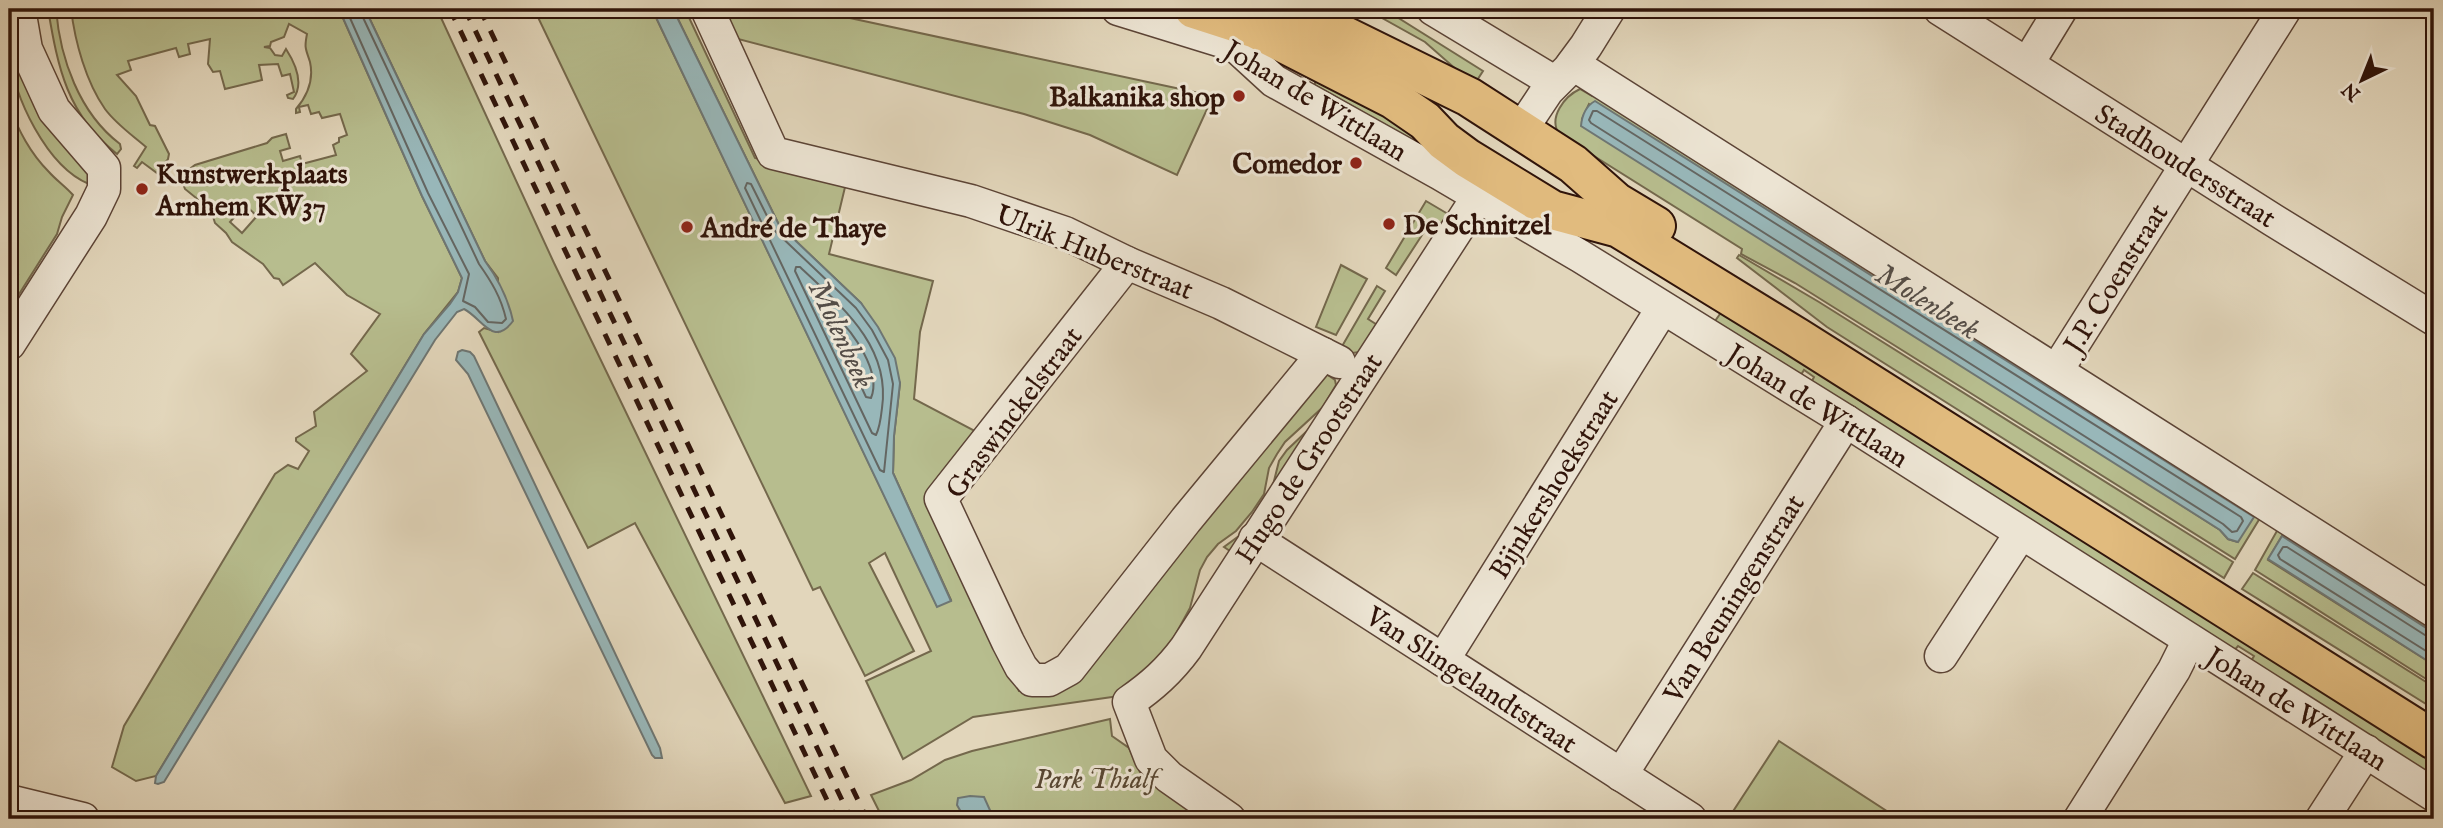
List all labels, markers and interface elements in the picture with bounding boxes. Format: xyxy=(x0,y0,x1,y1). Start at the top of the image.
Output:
street label: Johan de Wittlaan xyxy=(1214,32,1413,171)
north arrow xyxy=(2328,46,2398,116)
text: N xyxy=(2337,76,2367,106)
place label: Balkanika shop xyxy=(1049,81,1225,116)
marker: Balkanika shop xyxy=(1231,88,1247,104)
street label: Stadhoudersstraat xyxy=(2088,97,2282,237)
place label: Comedor xyxy=(1232,148,1343,183)
marker: Comedor xyxy=(1348,155,1364,171)
place label: Kunstwerkplaats Arnhem KW37 xyxy=(155,158,348,225)
marker: Kunstwerkplaats Arnhem KW37 xyxy=(134,181,150,197)
street label: Ulrik Huberstraat xyxy=(990,198,1198,309)
street label: J.P. Coenstraat xyxy=(2056,198,2177,363)
place label: De Schnitzel xyxy=(1403,209,1552,244)
place label: André de Thaye xyxy=(700,212,887,247)
marker: De Schnitzel xyxy=(1381,216,1397,232)
marker: André de Thaye xyxy=(679,219,695,235)
water label: Molenbeek xyxy=(1868,256,1986,349)
water label: Molenbeek xyxy=(799,275,882,395)
street label: Graswinckelstraat xyxy=(939,320,1091,506)
street label: Johan de Wittlaan xyxy=(1717,336,1914,477)
street label: Hugo de Grootstraat xyxy=(1229,347,1392,571)
street label: Bijnkershoekstraat xyxy=(1483,384,1628,586)
street label: Van Beuningenstraat xyxy=(1656,488,1814,711)
street label: Van Slingelandtstraat xyxy=(1358,599,1583,763)
street label: Johan de Wittlaan xyxy=(2196,639,2393,780)
park label: Park Thialf xyxy=(1034,763,1164,798)

